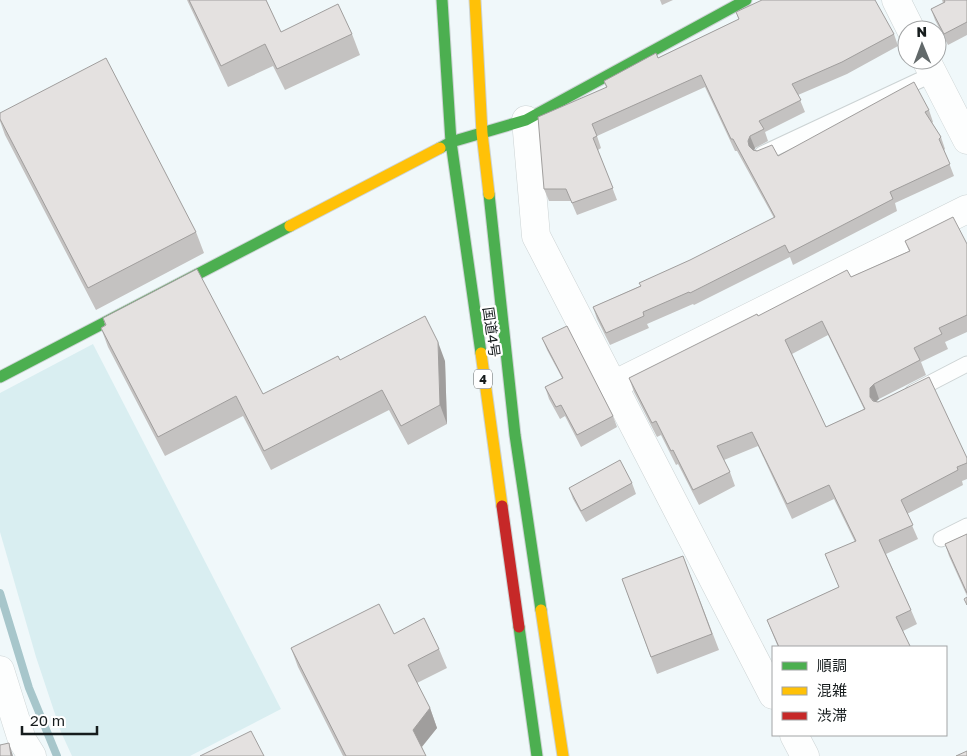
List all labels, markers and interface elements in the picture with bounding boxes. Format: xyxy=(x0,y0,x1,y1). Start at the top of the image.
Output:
north arrow xyxy=(897,20,947,70)
text: N xyxy=(916,23,927,40)
street label: 国道4号 xyxy=(480,306,504,358)
road number: 4 xyxy=(474,369,492,388)
legend xyxy=(772,646,947,736)
text: 順調 xyxy=(817,656,847,674)
text: 混雑 xyxy=(817,681,847,699)
scale bar xyxy=(22,704,98,736)
text: 渋滞 xyxy=(817,706,847,724)
text: 20 m xyxy=(30,711,65,729)

